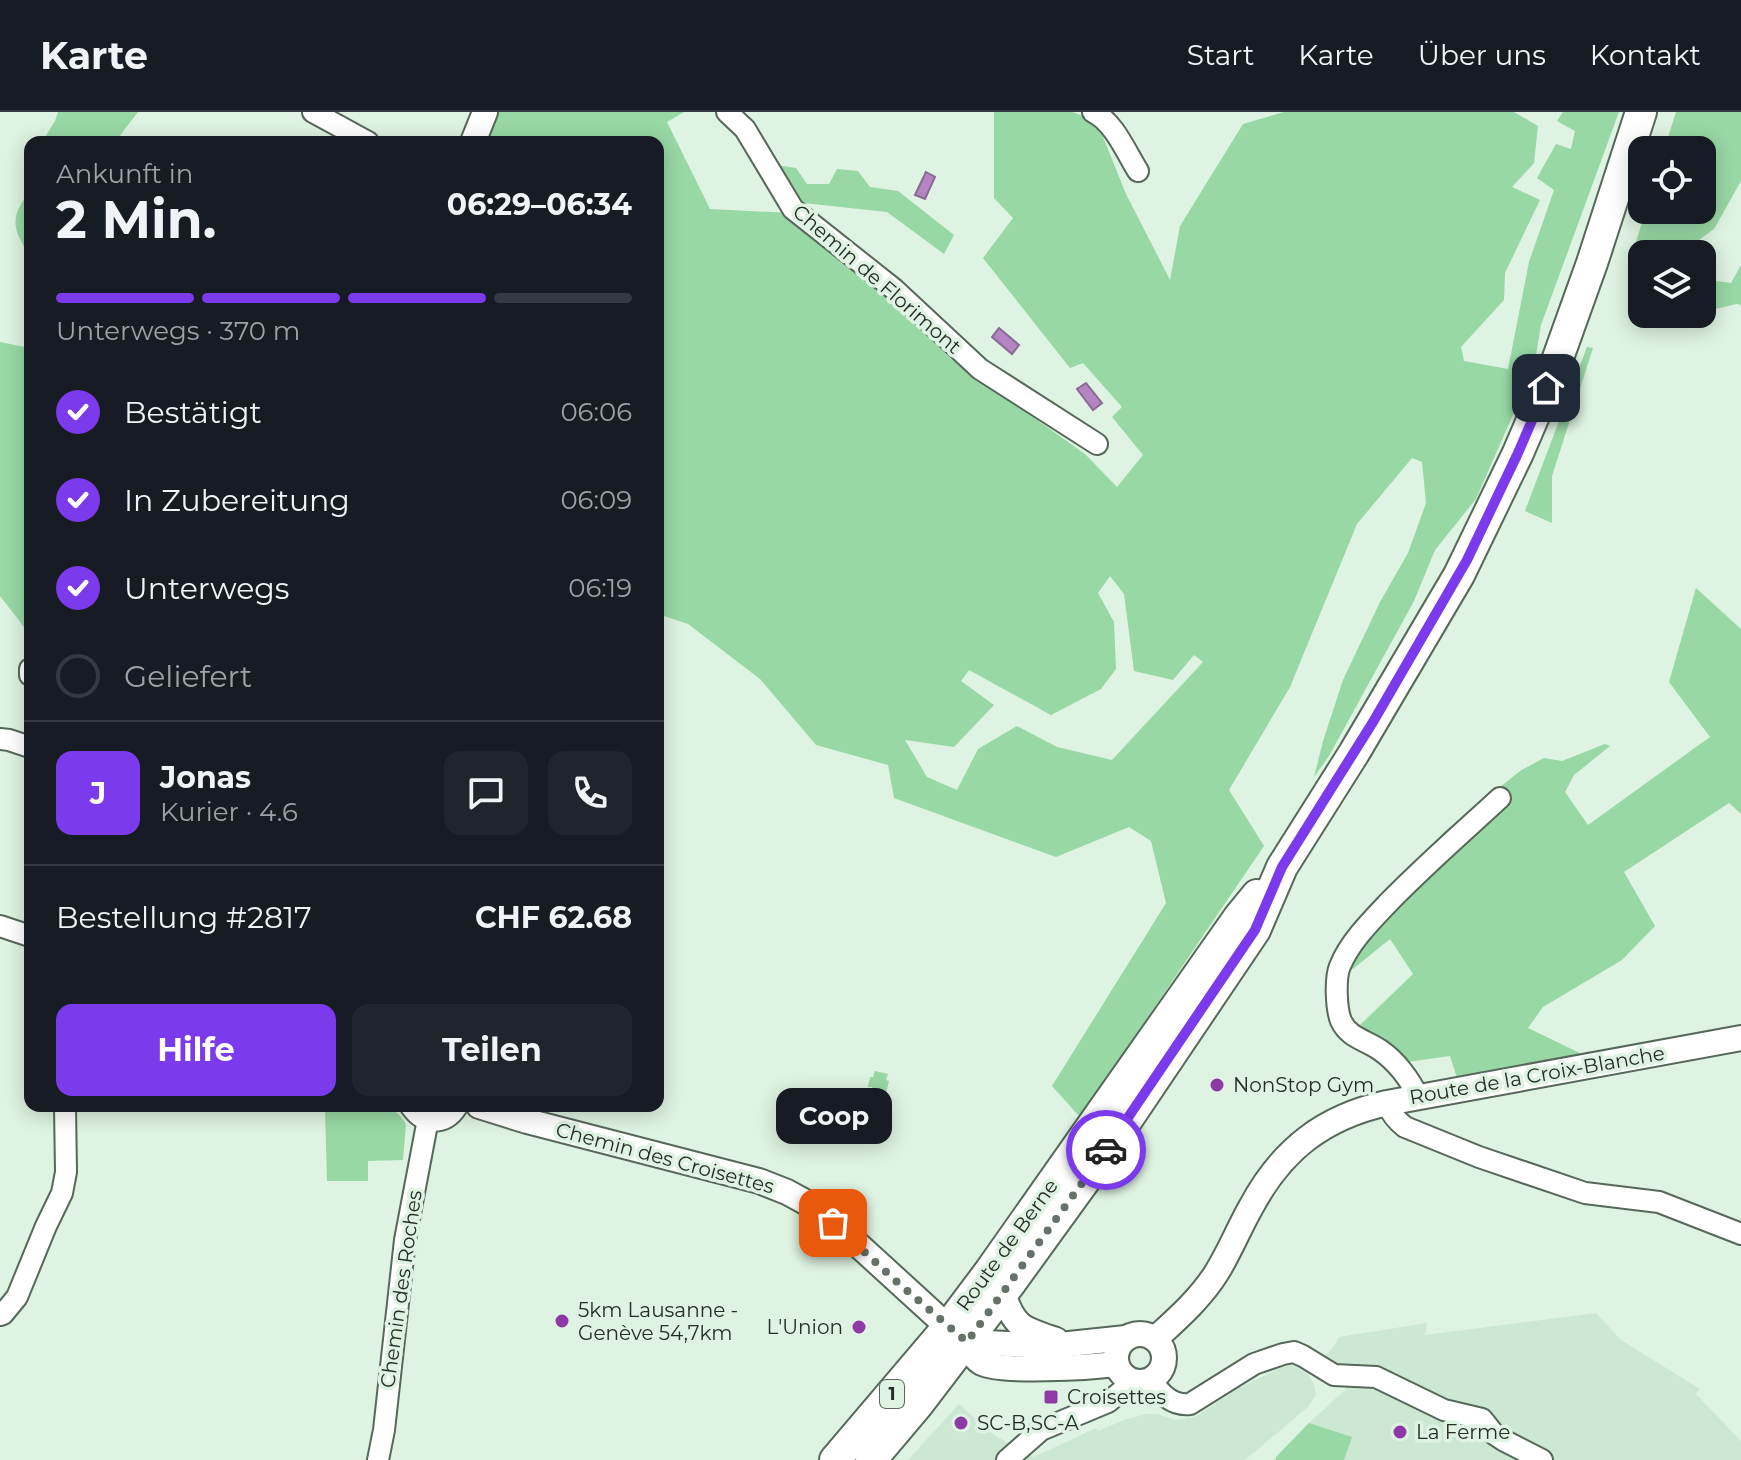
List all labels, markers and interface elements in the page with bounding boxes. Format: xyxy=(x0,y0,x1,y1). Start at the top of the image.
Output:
text: Karte xyxy=(40,32,148,79)
text: Start xyxy=(1187,38,1254,72)
text: Karte xyxy=(1298,38,1374,72)
text: Über uns xyxy=(1418,38,1546,72)
text: Kontakt xyxy=(1590,38,1701,72)
map controls xyxy=(1628,136,1716,328)
button: locate xyxy=(1628,136,1716,224)
text: Ankunft in xyxy=(56,158,193,190)
text: 06:29–06:34 xyxy=(447,186,632,223)
text: 2 Min. xyxy=(56,188,216,251)
street label: Chemin de Florimont xyxy=(788,199,966,359)
button: layers xyxy=(1628,240,1716,328)
text: Unterwegs · 370 m xyxy=(56,315,300,347)
pin xyxy=(1512,354,1580,422)
icon: home xyxy=(1524,366,1568,410)
icon: check xyxy=(56,390,100,434)
text: Bestätigt xyxy=(124,394,262,431)
text: 06:06 xyxy=(560,396,632,428)
icon: check xyxy=(56,478,100,522)
text: In Zubereitung xyxy=(124,482,350,519)
text: 06:09 xyxy=(560,484,632,516)
icon: check xyxy=(56,566,100,610)
text: Unterwegs xyxy=(124,570,289,607)
text: 06:19 xyxy=(568,572,632,604)
text: Geliefert xyxy=(124,658,252,695)
button: chat xyxy=(444,751,528,835)
button: phone xyxy=(548,751,632,835)
text: Jonas xyxy=(160,759,251,796)
text: J xyxy=(90,775,106,812)
text: Kurier · 4.6 xyxy=(160,796,298,828)
text: Bestellung #2817 xyxy=(56,899,312,936)
text: CHF 62.68 xyxy=(475,899,632,936)
button: Hilfe xyxy=(56,1004,336,1096)
button: Teilen xyxy=(352,1004,632,1096)
street label: Route de la Croix-Blanche xyxy=(1407,1041,1667,1109)
place label: NonStop Gym xyxy=(1233,1073,1374,1097)
marker: NonStop Gym xyxy=(1208,1076,1226,1094)
callout: Coop xyxy=(775,1087,891,1143)
text: Coop xyxy=(799,1100,869,1132)
courier xyxy=(1066,1110,1146,1190)
street label: Chemin des Croisettes xyxy=(553,1117,777,1199)
icon: car xyxy=(1084,1128,1128,1172)
street label: Route de Berne xyxy=(951,1174,1063,1316)
street label: Chemin des Roches xyxy=(375,1188,427,1389)
pin xyxy=(799,1189,867,1257)
icon: bag xyxy=(811,1201,855,1245)
place label: 5km Lausanne - Genève 54,7km xyxy=(578,1298,738,1345)
marker: 5km Lausanne - Genève 54,7km xyxy=(553,1312,571,1330)
place label: L'Union xyxy=(766,1315,843,1339)
marker: L'Union xyxy=(850,1318,868,1336)
road number: 1 xyxy=(880,1380,904,1408)
place label: Croisettes xyxy=(1067,1385,1166,1409)
marker: Croisettes xyxy=(1042,1388,1060,1406)
place label: SC-B,SC-A xyxy=(977,1411,1079,1435)
marker: SC-B,SC-A xyxy=(952,1414,970,1432)
place label: La Ferme xyxy=(1416,1420,1510,1444)
marker: La Ferme xyxy=(1391,1423,1409,1441)

